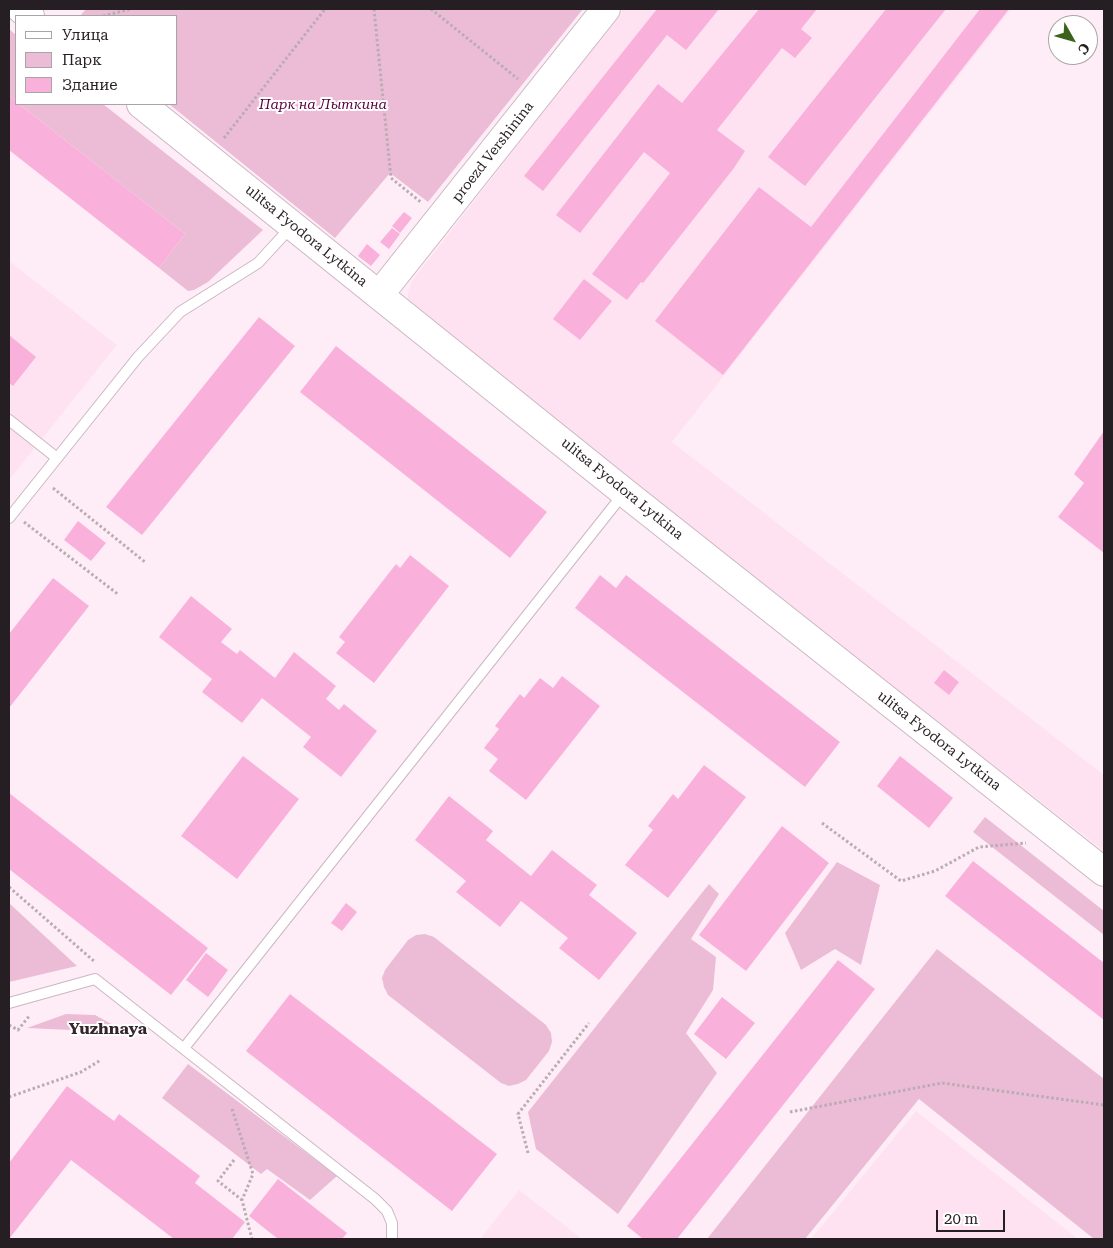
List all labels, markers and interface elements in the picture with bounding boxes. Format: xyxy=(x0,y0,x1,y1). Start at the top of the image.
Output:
legend xyxy=(15,15,178,105)
north arrow xyxy=(1048,15,1098,65)
text: Улица xyxy=(62,26,108,44)
text: С xyxy=(1075,40,1093,57)
text: Парк xyxy=(62,51,102,69)
text: Здание xyxy=(62,76,118,94)
park label: Парк на Лыткина xyxy=(259,97,387,113)
street label: proezd Vershinina xyxy=(449,98,537,206)
street label: ulitsa Fyodora Lytkina xyxy=(242,182,370,290)
street label: ulitsa Fyodora Lytkina xyxy=(558,435,686,543)
street label: ulitsa Fyodora Lytkina xyxy=(874,688,1004,794)
district label: Yuzhnaya xyxy=(69,1019,147,1039)
scale bar xyxy=(938,1200,1007,1232)
text: 20 m xyxy=(944,1210,978,1228)

